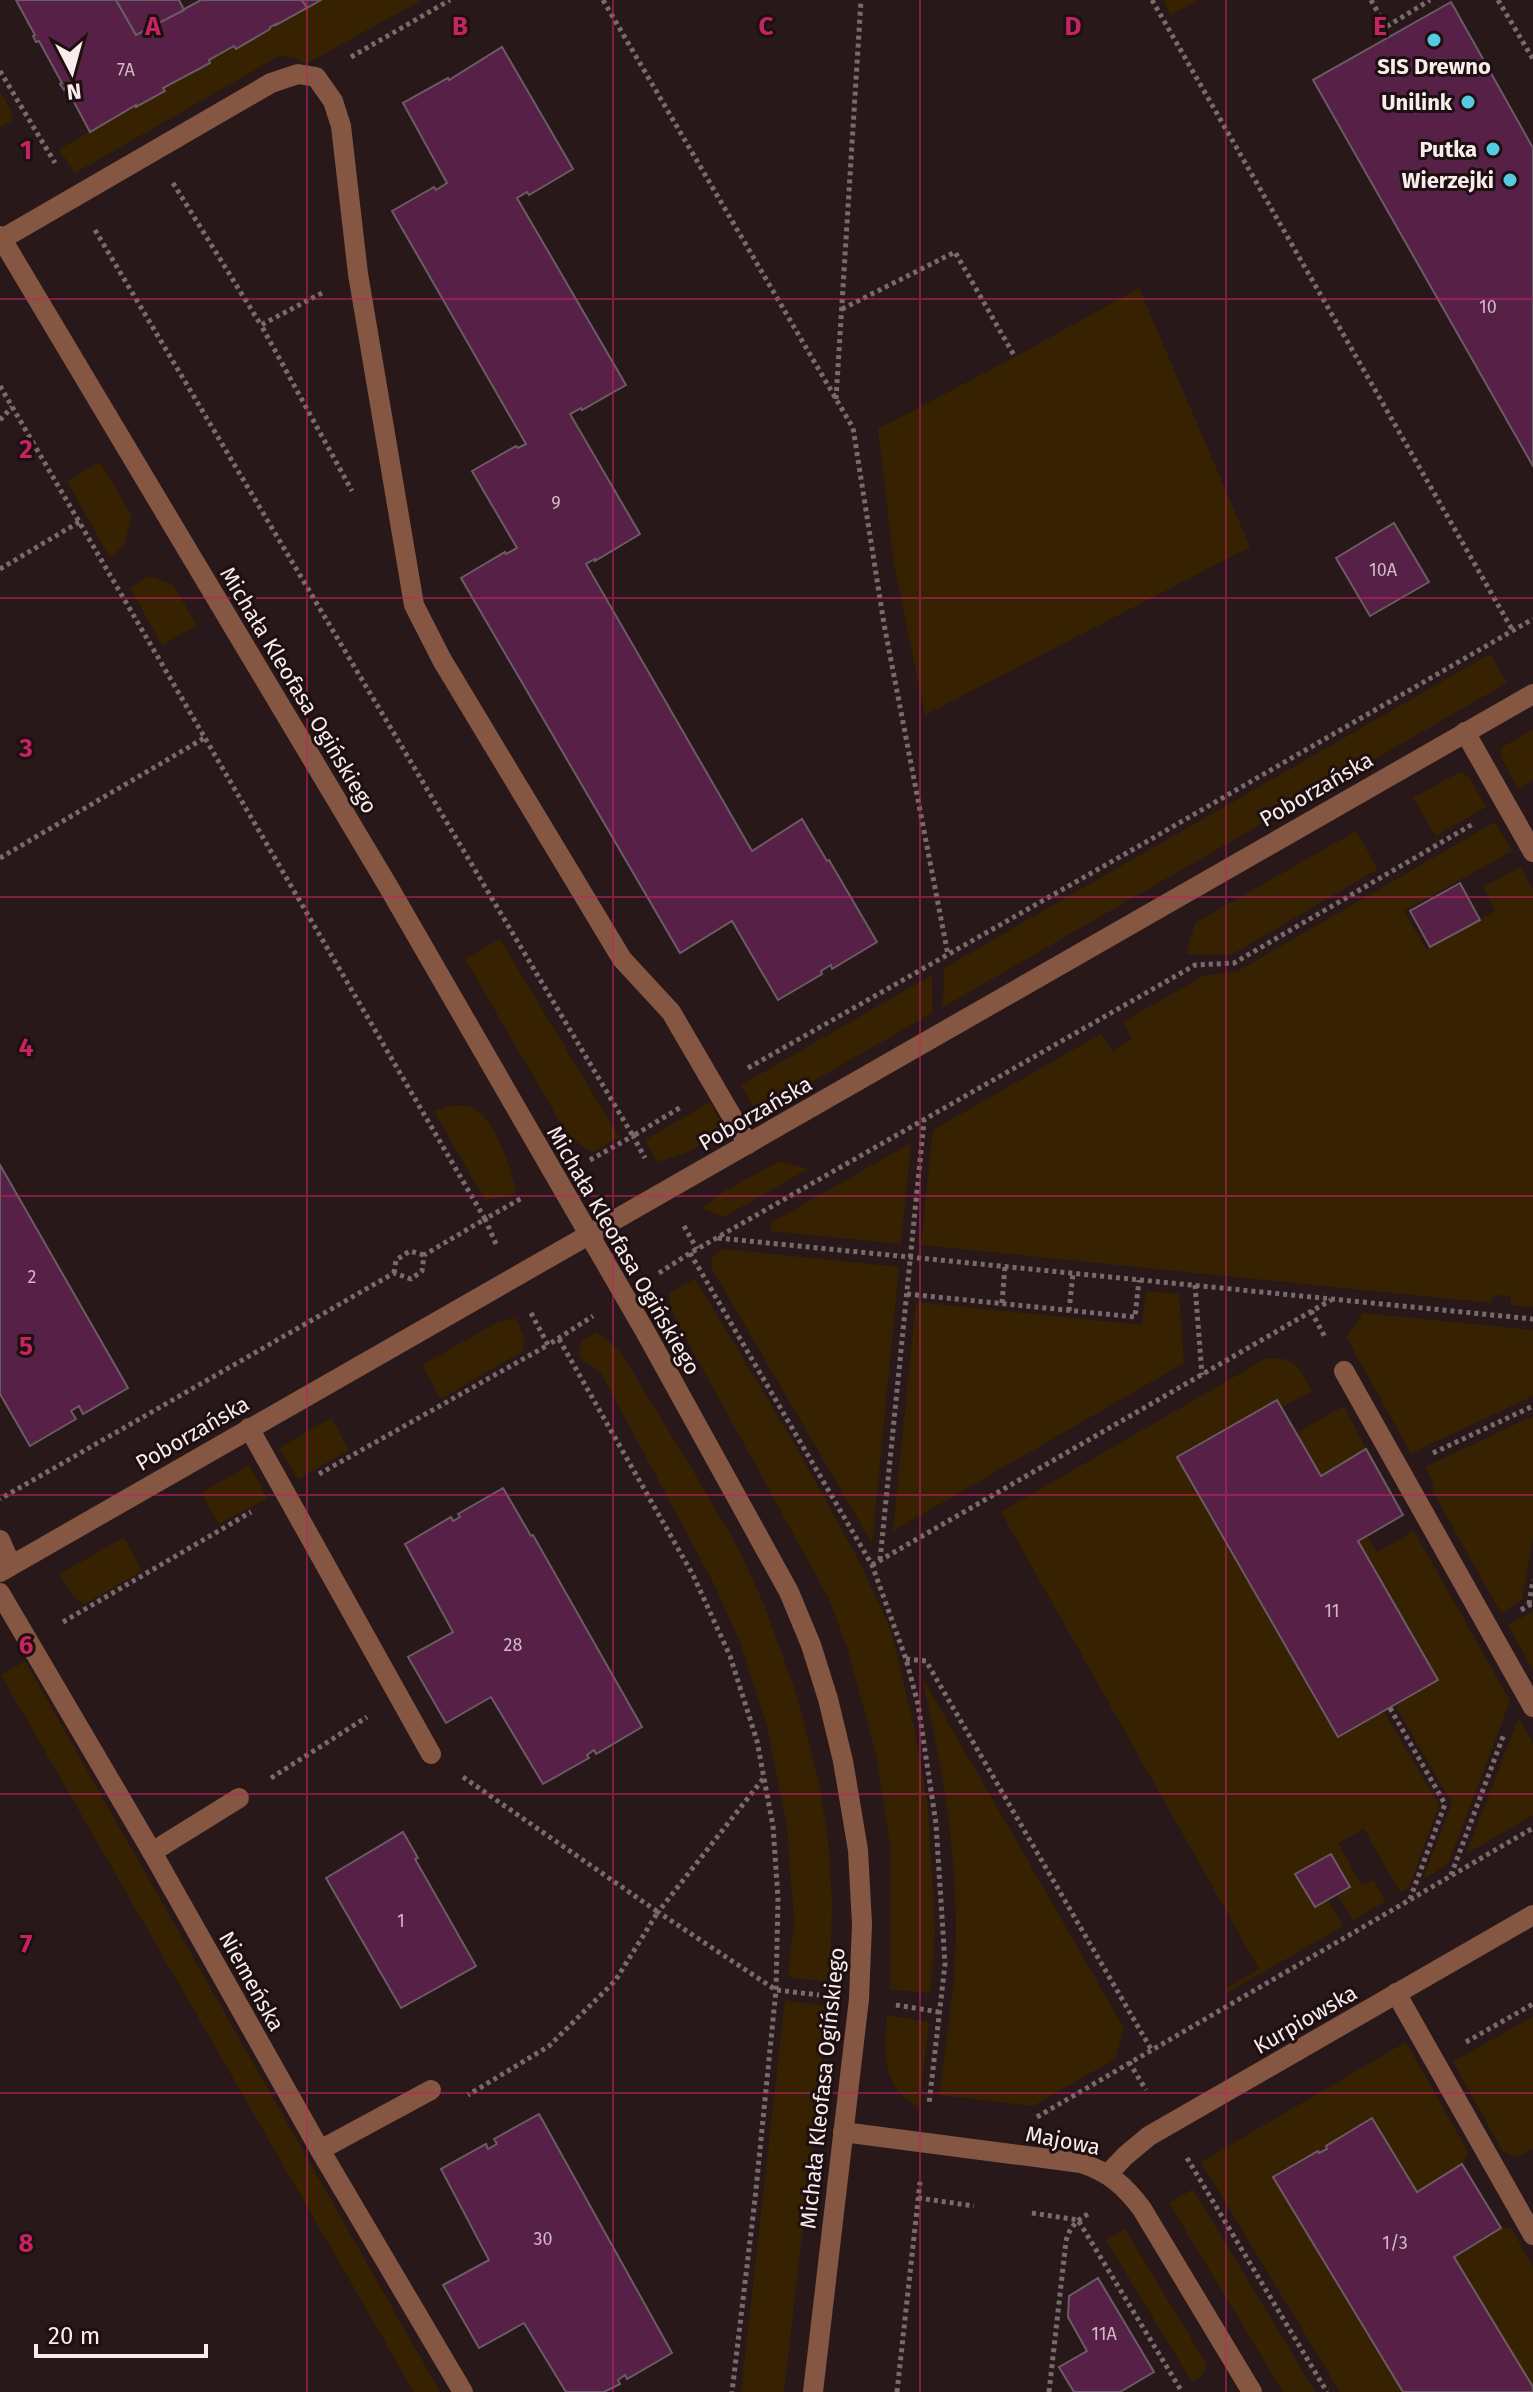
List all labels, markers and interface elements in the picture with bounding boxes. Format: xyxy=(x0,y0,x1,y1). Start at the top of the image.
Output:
text: A xyxy=(144,11,161,42)
text: B xyxy=(452,11,468,42)
text: C xyxy=(759,11,774,42)
text: D xyxy=(1065,11,1082,42)
text: E xyxy=(1373,11,1387,42)
marker: SIS Drewno xyxy=(1425,31,1443,49)
north arrow xyxy=(32,32,112,112)
place label: SIS Drewno xyxy=(1377,53,1491,80)
house number: 7A xyxy=(117,59,136,81)
text: N xyxy=(65,77,83,106)
place label: Unilink xyxy=(1381,89,1453,116)
marker: Unilink xyxy=(1459,93,1477,111)
text: 1 xyxy=(20,135,32,166)
place label: Putka xyxy=(1419,136,1477,163)
marker: Putka xyxy=(1484,140,1502,158)
place label: Wierzejki xyxy=(1402,167,1494,194)
marker: Wierzejki xyxy=(1501,171,1519,189)
house number: 10 xyxy=(1479,296,1497,318)
text: 2 xyxy=(19,434,33,465)
house number: 9 xyxy=(551,492,561,514)
house number: 10A xyxy=(1369,559,1398,581)
street label: Michała Kleofasa Ogińskiego xyxy=(214,562,383,818)
text: 3 xyxy=(18,733,33,764)
street label: Poborzańska xyxy=(1255,746,1378,833)
text: 4 xyxy=(19,1032,34,1063)
street label: Poborzańska xyxy=(694,1070,817,1157)
street label: Michała Kleofasa Ogińskiego xyxy=(541,1121,706,1380)
house number: 2 xyxy=(28,1266,37,1288)
text: 5 xyxy=(19,1331,33,1362)
street label: Poborzańska xyxy=(131,1390,254,1477)
house number: 11 xyxy=(1324,1600,1340,1622)
text: 6 xyxy=(19,1630,34,1661)
house number: 28 xyxy=(504,1634,522,1656)
house number: 1 xyxy=(397,1910,405,1932)
street label: Niemeńska xyxy=(213,1927,290,2036)
text: 7 xyxy=(20,1929,32,1960)
street label: Michała Kleofasa Ogińskiego xyxy=(794,1946,851,2230)
street label: Kurpiowska xyxy=(1249,1979,1362,2060)
street label: Majowa xyxy=(1023,2120,1102,2161)
text: 8 xyxy=(18,2228,34,2259)
house number: 30 xyxy=(533,2228,553,2250)
house number: 1/3 xyxy=(1382,2232,1408,2254)
scale bar xyxy=(36,2308,206,2358)
text: 20 m xyxy=(48,2322,100,2350)
house number: 11A xyxy=(1091,2323,1118,2345)

